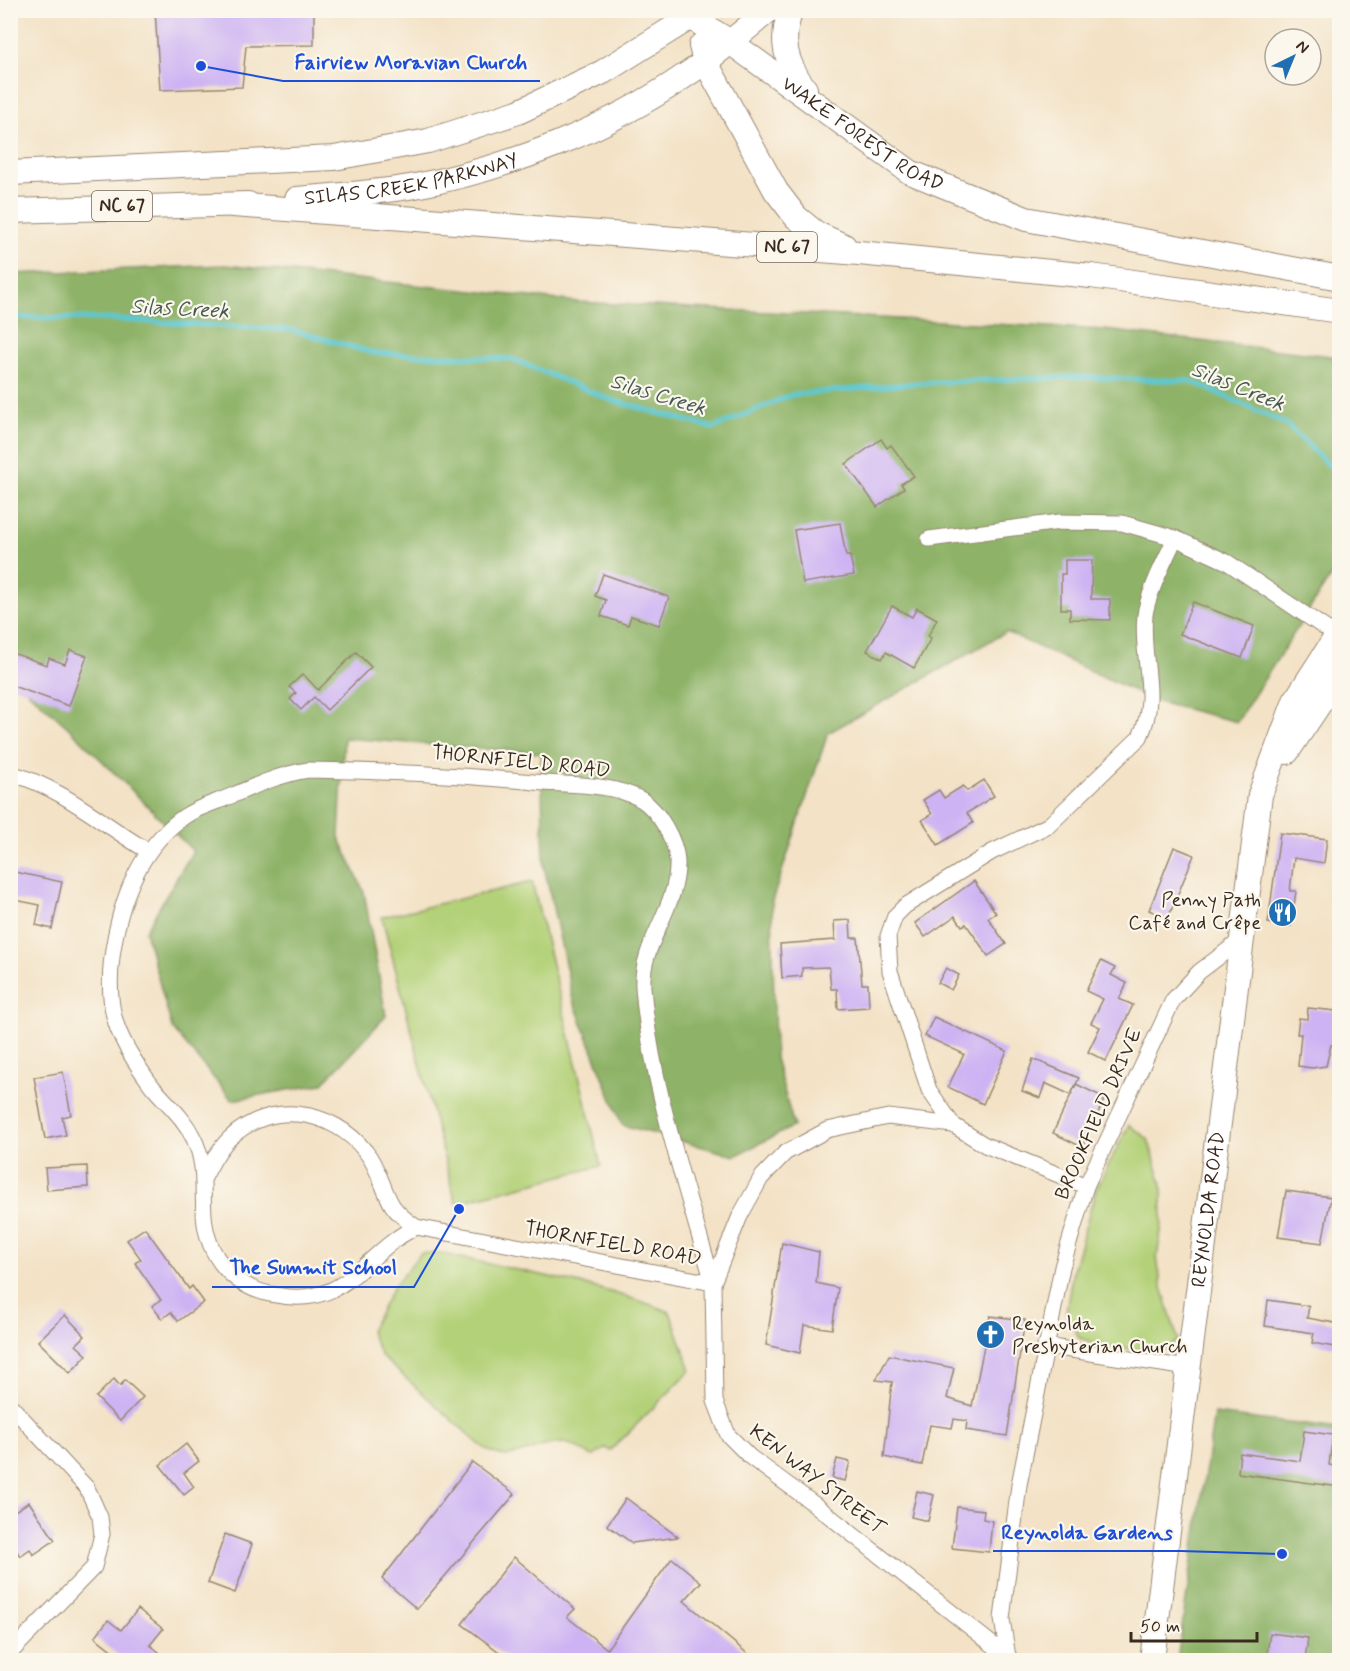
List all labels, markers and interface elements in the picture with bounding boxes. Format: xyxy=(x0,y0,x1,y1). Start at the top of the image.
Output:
north arrow xyxy=(1263,27,1323,87)
text: N xyxy=(1291,36,1313,58)
callout: Fairview Moravian Church xyxy=(283,42,540,81)
text: Fairview Moravian Church xyxy=(295,49,528,77)
street label: WAKE FOREST ROAD xyxy=(776,70,948,198)
street label: SILAS CREEK PARKWAY xyxy=(303,146,522,212)
road number: NC 67 xyxy=(92,191,152,221)
road number: NC 67 xyxy=(757,232,817,262)
water label: Silas Creek xyxy=(130,292,230,326)
water label: Silas Creek xyxy=(1187,356,1289,418)
water label: Silas Creek xyxy=(607,367,709,423)
street label: THORNFIELD ROAD xyxy=(430,739,612,785)
place label: Penny Path Café and Crêpe xyxy=(1128,887,1261,937)
restaurant icon: Penny Path Café and Crêpe xyxy=(1266,896,1298,928)
street label: BROOKFIELD DRIVE xyxy=(1049,1024,1149,1204)
street label: REYNOLDA ROAD xyxy=(1185,1130,1231,1289)
street label: THORNFIELD ROAD xyxy=(522,1215,704,1273)
callout: The Summit School xyxy=(212,1248,414,1287)
text: The Summit School xyxy=(229,1254,397,1282)
place label: Reynolda Presbyterian Church xyxy=(1012,1311,1188,1361)
church icon: Reynolda Presbyterian Church xyxy=(975,1319,1007,1351)
street label: KEN WAY STREET xyxy=(743,1418,892,1543)
callout: Reynolda Gardens xyxy=(993,1512,1181,1551)
text: Reynolda Gardens xyxy=(1001,1519,1173,1547)
scale bar xyxy=(1131,1605,1257,1643)
text: 50 m xyxy=(1140,1615,1180,1639)

